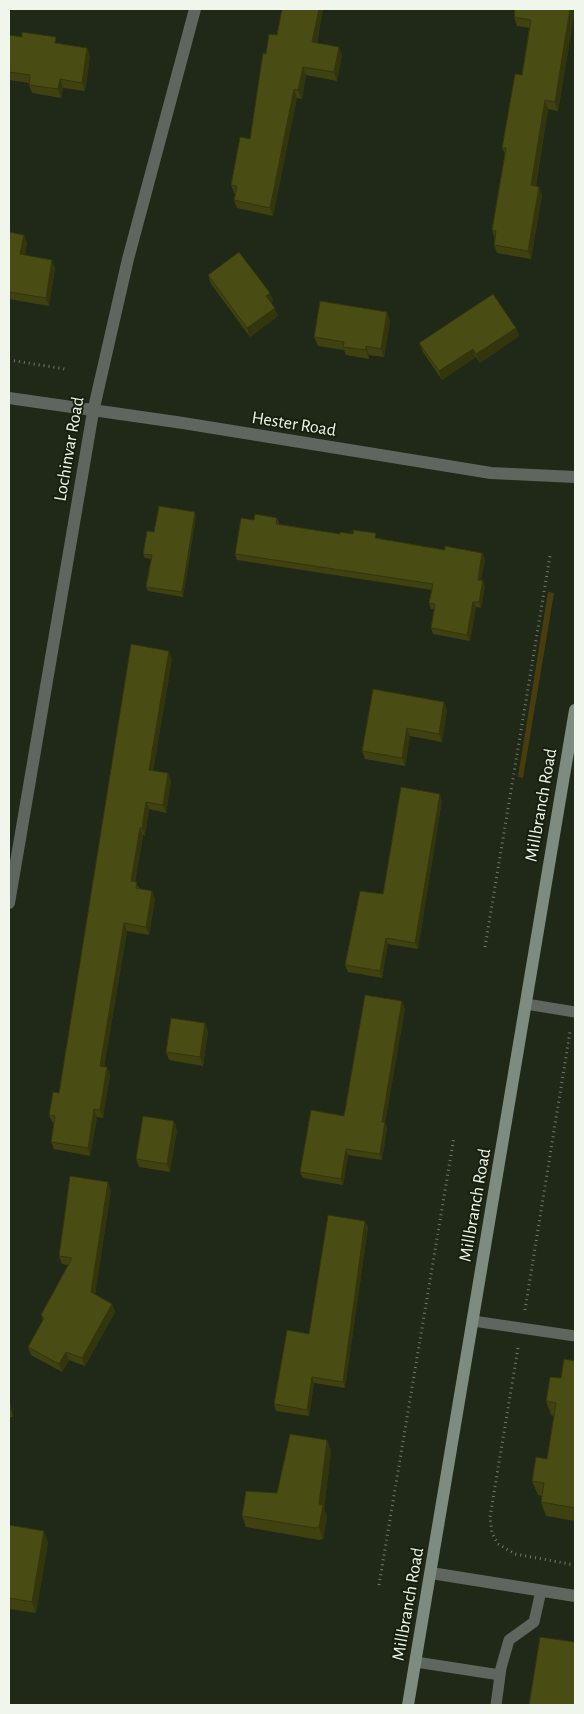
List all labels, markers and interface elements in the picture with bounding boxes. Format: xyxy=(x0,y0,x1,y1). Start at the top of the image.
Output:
street label: Lochinvar Road xyxy=(49,395,89,503)
street label: Hester Road xyxy=(250,407,338,441)
street label: Millbranch Road xyxy=(520,747,562,863)
street label: Millbranch Road xyxy=(454,1147,496,1263)
street label: Millbranch Road xyxy=(387,1546,429,1662)

